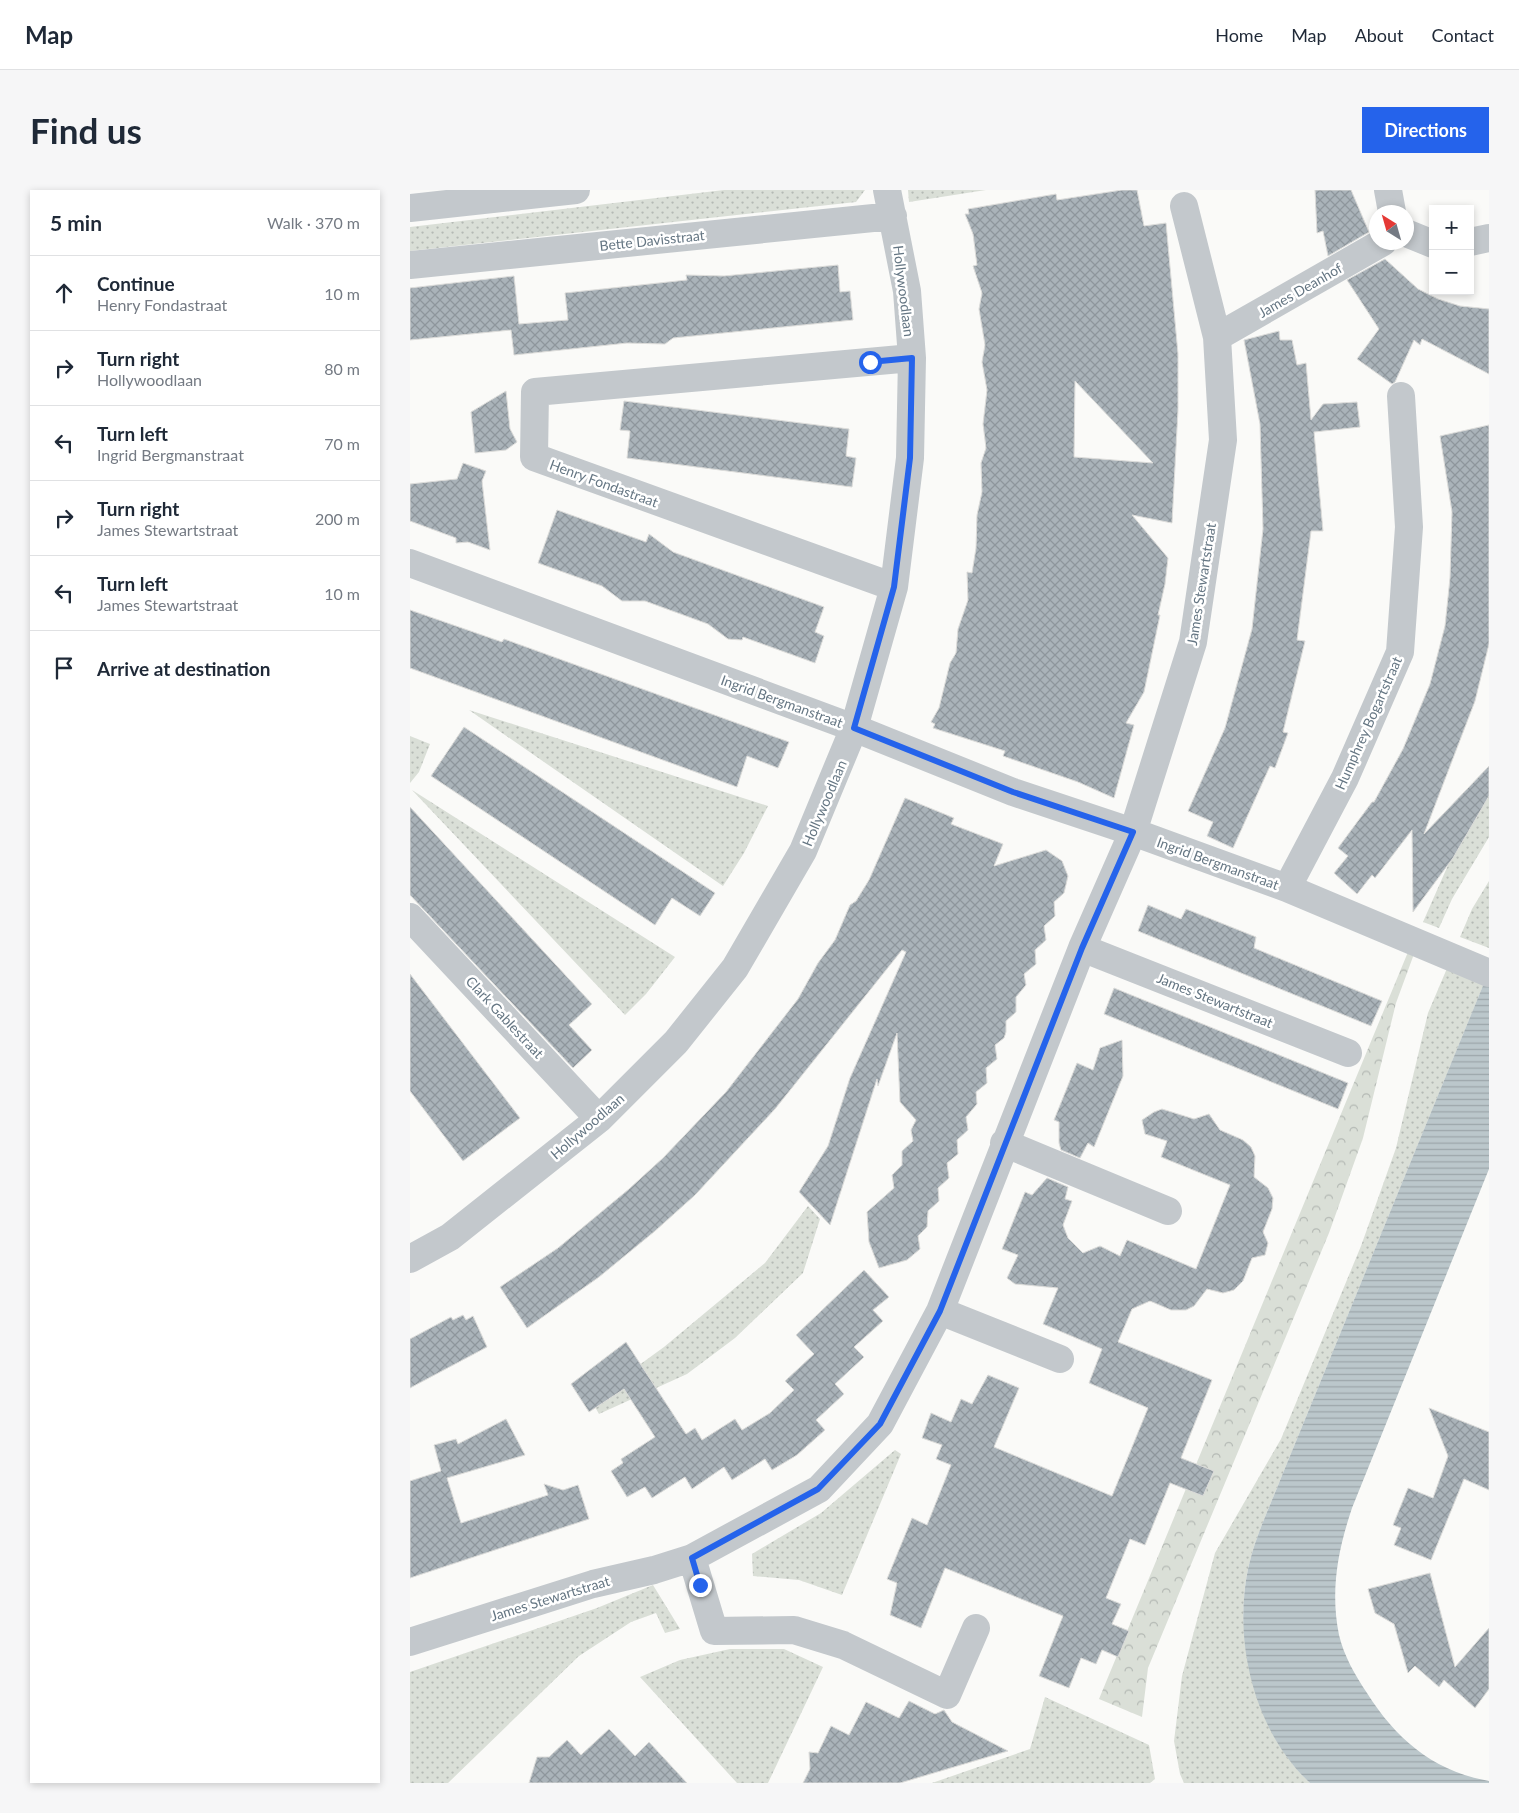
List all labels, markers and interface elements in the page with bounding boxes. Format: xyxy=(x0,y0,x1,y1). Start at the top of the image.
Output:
text: Map xyxy=(25,20,73,49)
text: Home xyxy=(1215,24,1263,46)
text: Map xyxy=(1291,24,1327,46)
text: About xyxy=(1355,24,1404,46)
text: Contact xyxy=(1432,24,1494,46)
button: Directions xyxy=(1362,107,1489,153)
text: Find us xyxy=(30,109,142,151)
north arrow xyxy=(1369,205,1414,250)
map controls xyxy=(1429,205,1474,295)
button: + xyxy=(1429,205,1474,250)
text: 5 min xyxy=(50,210,102,235)
text: Walk · 370 m xyxy=(267,213,360,232)
street label: Bette Davisstraat xyxy=(599,226,705,254)
street label: Hollywoodlaan xyxy=(890,244,918,338)
button: − xyxy=(1429,250,1474,295)
street label: James Deanhof xyxy=(1255,259,1345,321)
text: Continue xyxy=(97,272,175,295)
icon: ahead xyxy=(50,279,78,307)
text: 10 m xyxy=(324,284,360,303)
text: Henry Fondastraat xyxy=(97,295,227,314)
text: Turn right xyxy=(97,347,179,370)
route start xyxy=(859,351,882,374)
icon: right xyxy=(50,354,78,382)
text: 80 m xyxy=(324,359,360,378)
text: Hollywoodlaan xyxy=(97,370,202,389)
text: Turn left xyxy=(97,422,168,445)
icon: left xyxy=(50,429,78,457)
text: 70 m xyxy=(324,434,360,453)
text: Ingrid Bergmanstraat xyxy=(97,445,244,464)
street label: Henry Fondastraat xyxy=(548,456,660,510)
text: Turn right xyxy=(97,497,179,520)
icon: right xyxy=(50,504,78,532)
text: 200 m xyxy=(315,509,360,528)
text: James Stewartstraat xyxy=(97,520,238,539)
street label: James Stewartstraat xyxy=(1183,522,1219,646)
text: Turn left xyxy=(97,572,168,595)
icon: left xyxy=(50,579,78,607)
text: 10 m xyxy=(324,584,360,603)
text: James Stewartstraat xyxy=(97,595,238,614)
icon: arrive xyxy=(50,654,78,682)
street label: Humphrey Bogartstraat xyxy=(1331,654,1405,792)
text: Arrive at destination xyxy=(97,657,270,680)
street label: Ingrid Bergmanstraat xyxy=(719,671,845,731)
street label: Hollywoodlaan xyxy=(798,757,850,849)
street label: Ingrid Bergmanstraat xyxy=(1155,833,1281,893)
street label: James Stewartstraat xyxy=(1154,969,1276,1031)
street label: Clark Gablestraat xyxy=(463,972,547,1062)
street label: Hollywoodlaan xyxy=(547,1089,627,1163)
street label: James Stewartstraat xyxy=(488,1572,612,1624)
route end xyxy=(689,1574,712,1597)

